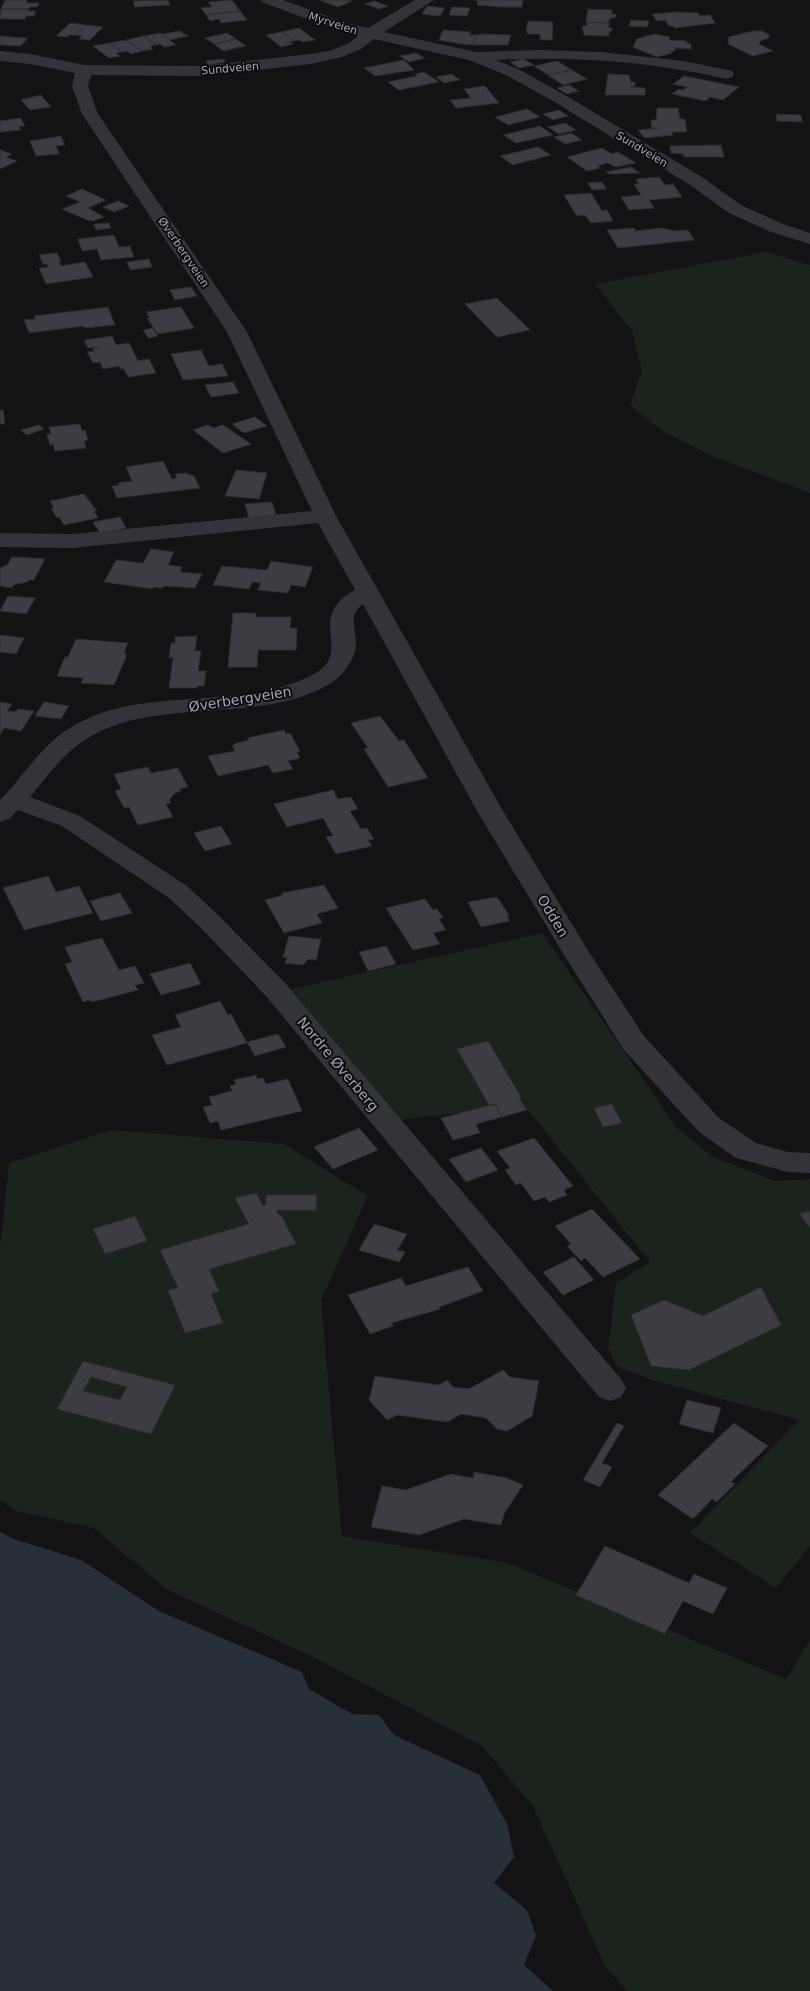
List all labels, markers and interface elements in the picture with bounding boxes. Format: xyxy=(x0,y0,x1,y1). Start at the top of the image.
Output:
street label: Myrveien xyxy=(307,9,359,37)
street label: Sundveien xyxy=(201,59,260,78)
street label: Sundveien xyxy=(614,129,670,170)
street label: Øverbergveien xyxy=(155,215,212,290)
street label: Øverbergveien xyxy=(187,683,293,715)
street label: Odden xyxy=(534,892,572,940)
street label: Nordre Øverberg xyxy=(294,1014,382,1114)

